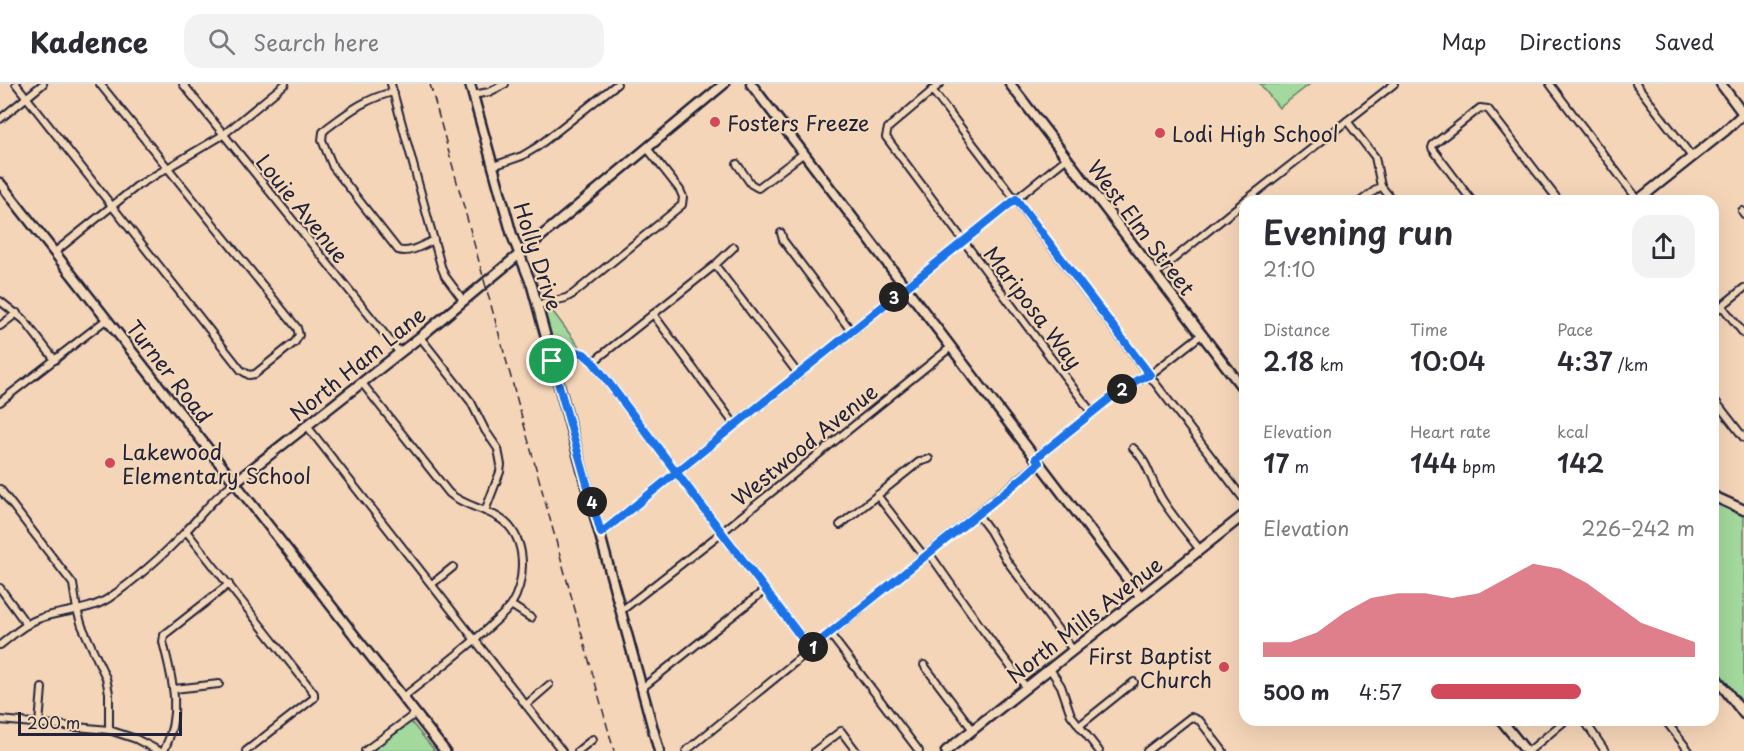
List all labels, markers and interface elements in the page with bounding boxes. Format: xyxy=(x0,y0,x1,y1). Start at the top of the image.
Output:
search box xyxy=(184,14,604,68)
text: Kadence xyxy=(30,20,148,63)
icon: search xyxy=(205,25,238,58)
text: Search here xyxy=(253,25,379,58)
text: Map xyxy=(1441,25,1486,57)
text: Directions xyxy=(1519,25,1621,57)
text: Saved xyxy=(1654,25,1714,57)
place label: Fosters Freeze xyxy=(727,106,870,138)
marker: Fosters Freeze xyxy=(708,115,722,129)
place label: Lodi High School xyxy=(1172,117,1339,149)
marker: Lodi High School xyxy=(1153,126,1167,140)
street label: Louie Avenue xyxy=(249,147,357,269)
street label: West Elm Street xyxy=(1080,153,1204,301)
street label: Holly Drive xyxy=(506,198,572,314)
text: Evening run xyxy=(1263,206,1454,256)
button: share xyxy=(1632,215,1695,278)
street label: Mariposa Way xyxy=(977,239,1091,375)
text: 21:10 xyxy=(1263,254,1315,284)
pin: 3 xyxy=(879,282,909,312)
text: 3 xyxy=(889,285,899,309)
street label: North Ham Lane xyxy=(282,298,432,428)
street label: Turner Road xyxy=(119,312,221,430)
text: Distance xyxy=(1263,317,1330,341)
text: Time xyxy=(1410,317,1448,341)
text: Pace xyxy=(1557,317,1593,341)
pin xyxy=(526,335,577,386)
text: 2.18 xyxy=(1263,341,1315,380)
text: 10:04 xyxy=(1410,341,1486,380)
text: 4:37 xyxy=(1557,341,1613,380)
icon: arrive xyxy=(535,344,568,377)
text: km xyxy=(1315,352,1344,376)
text: /km xyxy=(1613,352,1648,376)
pin: 2 xyxy=(1107,374,1137,404)
street label: Westwood Avenue xyxy=(724,375,884,513)
text: 2 xyxy=(1116,377,1128,401)
text: Elevation xyxy=(1263,419,1332,443)
text: Heart rate xyxy=(1410,419,1491,443)
text: kcal xyxy=(1557,419,1589,443)
place label: Lakewood Elementary School xyxy=(122,435,311,491)
text: 17 xyxy=(1263,443,1289,482)
text: 144 xyxy=(1410,443,1457,482)
text: 142 xyxy=(1557,443,1604,482)
text: m xyxy=(1289,454,1309,478)
text: bpm xyxy=(1457,454,1496,478)
marker: Lakewood Elementary School xyxy=(103,456,117,470)
pin: 4 xyxy=(577,487,607,517)
text: 4 xyxy=(587,490,597,514)
text: Elevation xyxy=(1263,513,1349,543)
text: 226–242 m xyxy=(1581,513,1695,543)
street label: North Mills Avenue xyxy=(999,548,1169,690)
pin: 1 xyxy=(798,632,828,662)
text: 1 xyxy=(809,635,817,659)
place label: First Baptist Church xyxy=(1088,639,1212,695)
marker: First Baptist Church xyxy=(1217,660,1231,674)
text: 500 m xyxy=(1263,677,1330,707)
text: 4:57 xyxy=(1359,677,1402,707)
scale bar xyxy=(18,709,182,736)
text: 200 m xyxy=(27,710,80,734)

